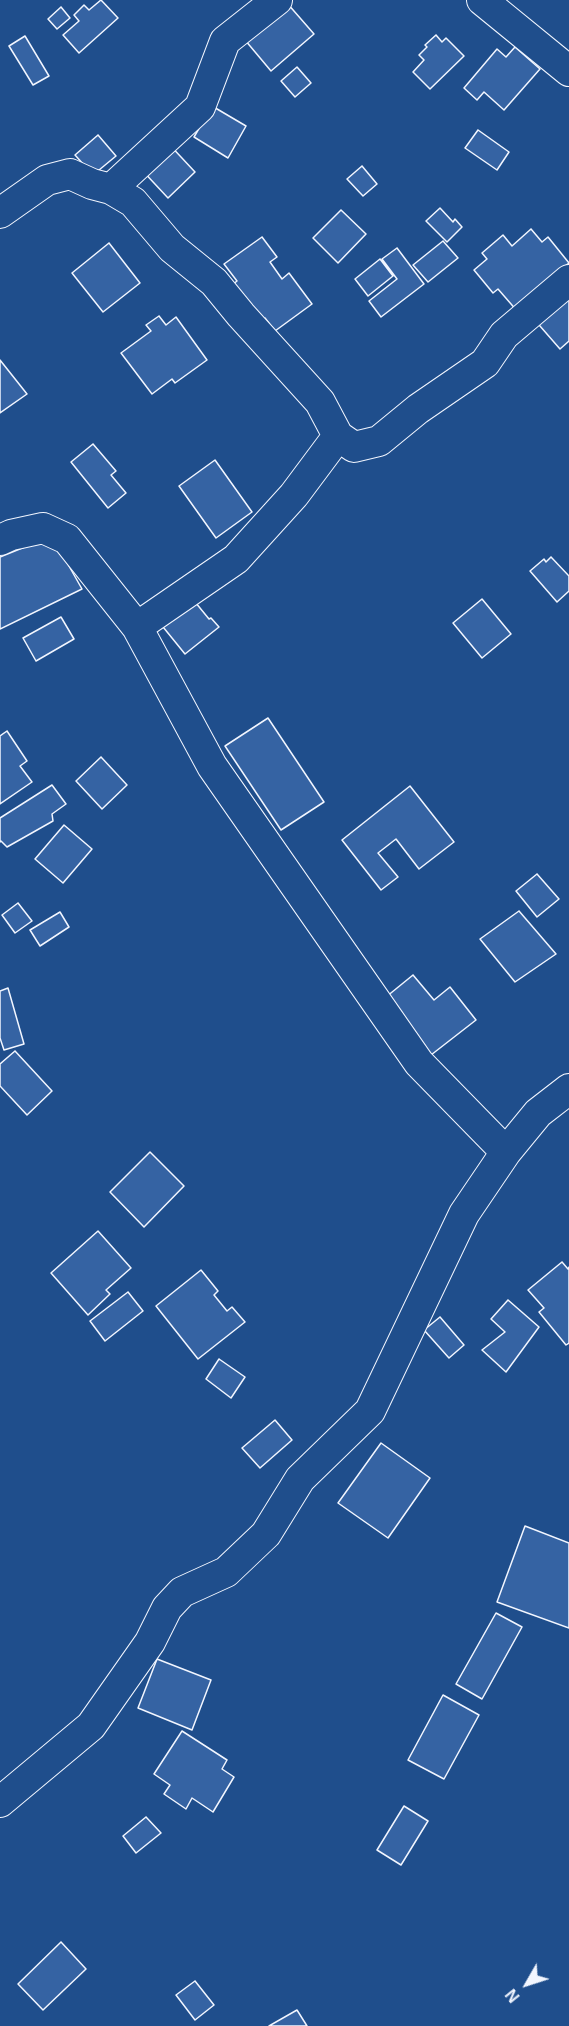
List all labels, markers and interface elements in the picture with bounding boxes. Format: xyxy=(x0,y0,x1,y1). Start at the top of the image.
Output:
north arrow xyxy=(497,1954,557,2014)
text: N xyxy=(502,1986,523,2005)

